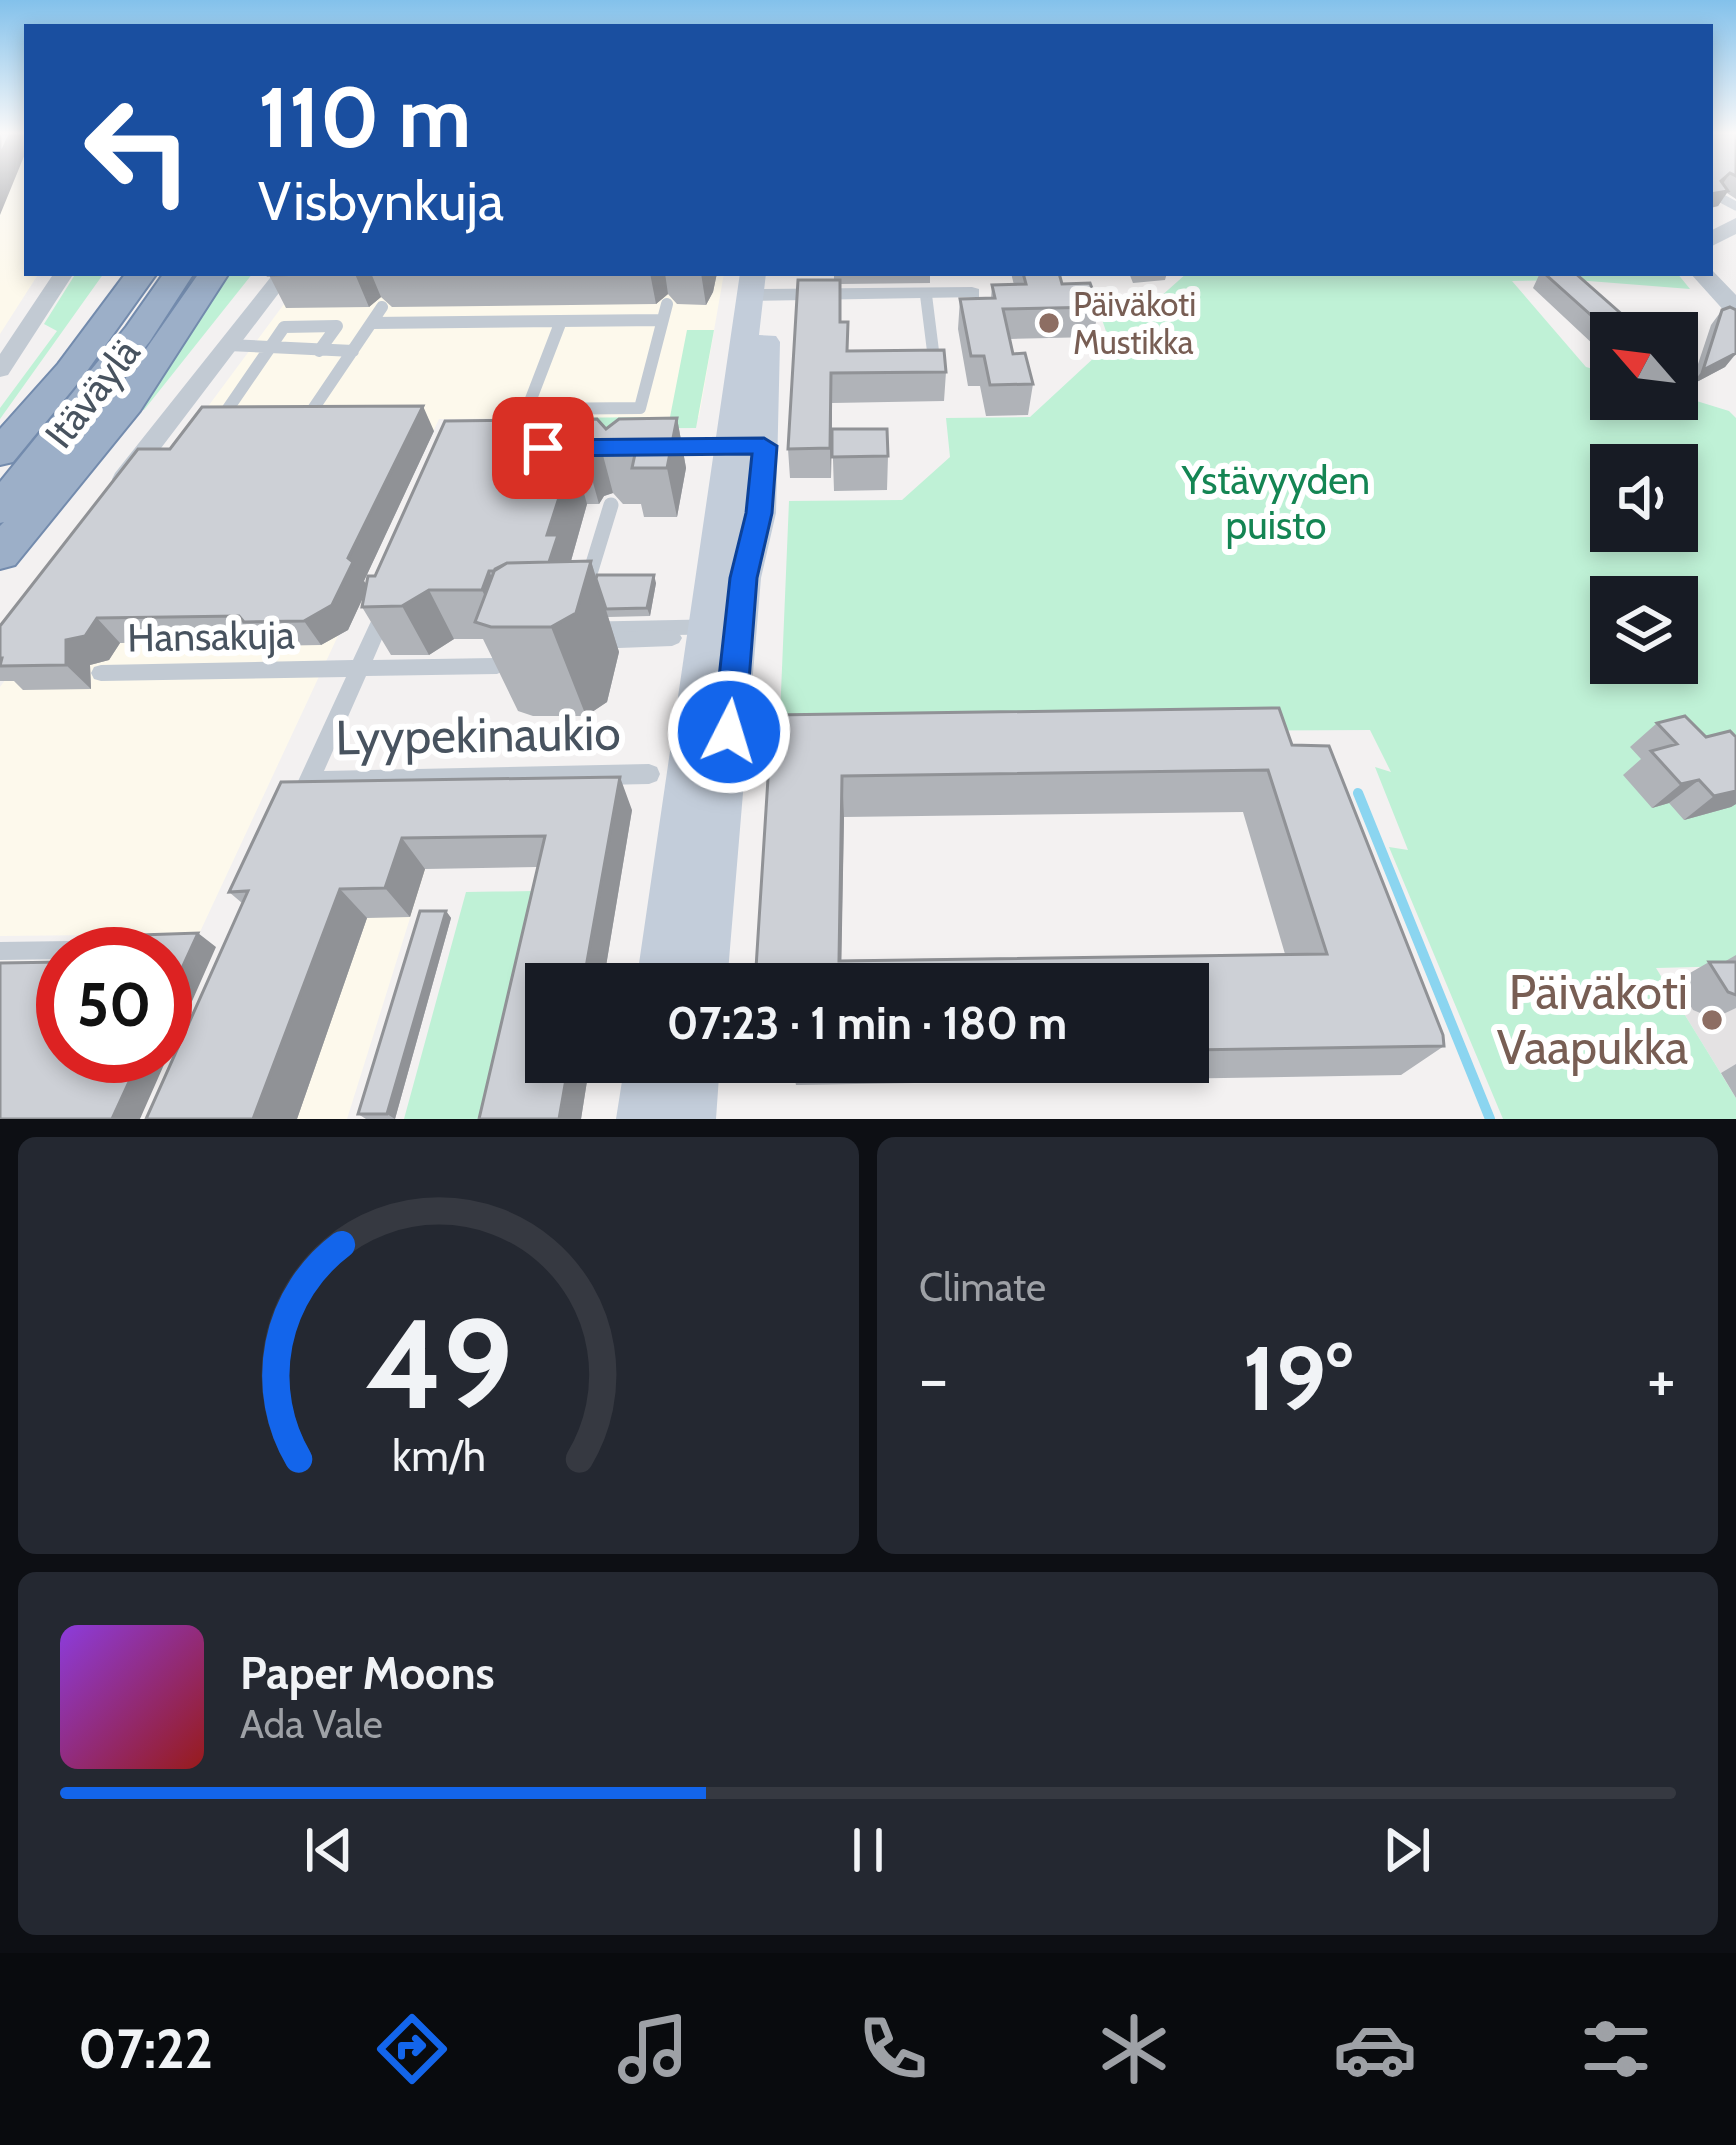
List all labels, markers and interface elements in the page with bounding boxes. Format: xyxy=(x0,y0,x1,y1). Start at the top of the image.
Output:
text: 110 m xyxy=(258,66,471,168)
icon: left xyxy=(60,72,216,228)
text: Visbynkuja xyxy=(258,168,504,234)
place label: Päiväkoti Mustikka xyxy=(1073,284,1196,362)
marker: Päiväkoti Mustikka xyxy=(1036,310,1062,336)
north arrow xyxy=(1590,312,1698,420)
map controls xyxy=(1590,312,1698,684)
street label: Itäväylä xyxy=(35,329,150,457)
pin xyxy=(492,397,594,499)
icon: arrive xyxy=(510,415,576,481)
button: sound xyxy=(1590,444,1698,552)
park label: Ystävyyden puisto xyxy=(1181,456,1370,549)
button: layers xyxy=(1590,576,1698,684)
street label: Hansakuja xyxy=(127,611,295,661)
position arrow xyxy=(666,669,792,795)
street label: Lyypekinaukio xyxy=(335,704,621,766)
speed limit sign: 50 xyxy=(36,927,192,1083)
place label: Päiväkoti Vaapukka xyxy=(1497,963,1688,1076)
text: 07:23 · 1 min · 180 m xyxy=(667,996,1067,1050)
marker: Päiväkoti Vaapukka xyxy=(1699,1007,1725,1033)
text: Climate xyxy=(919,1263,1046,1311)
text: 49 xyxy=(365,1288,512,1439)
text: 19° xyxy=(1243,1323,1352,1433)
text: − xyxy=(919,1338,948,1419)
text: + xyxy=(1647,1338,1676,1419)
text: km/h xyxy=(392,1429,485,1481)
text: Paper Moons xyxy=(240,1646,495,1700)
text: Ada Vale xyxy=(240,1700,383,1748)
icon: previous xyxy=(296,1817,362,1883)
icon: pause xyxy=(835,1817,901,1883)
icon: next xyxy=(1374,1817,1440,1883)
icon: directions xyxy=(370,2007,454,2091)
icon: music xyxy=(611,2007,695,2091)
icon: phone xyxy=(851,2007,935,2091)
icon: climate xyxy=(1092,2007,1176,2091)
icon: car xyxy=(1333,2007,1417,2091)
icon: filters xyxy=(1574,2007,1658,2091)
text: 07:22 xyxy=(78,2016,213,2082)

